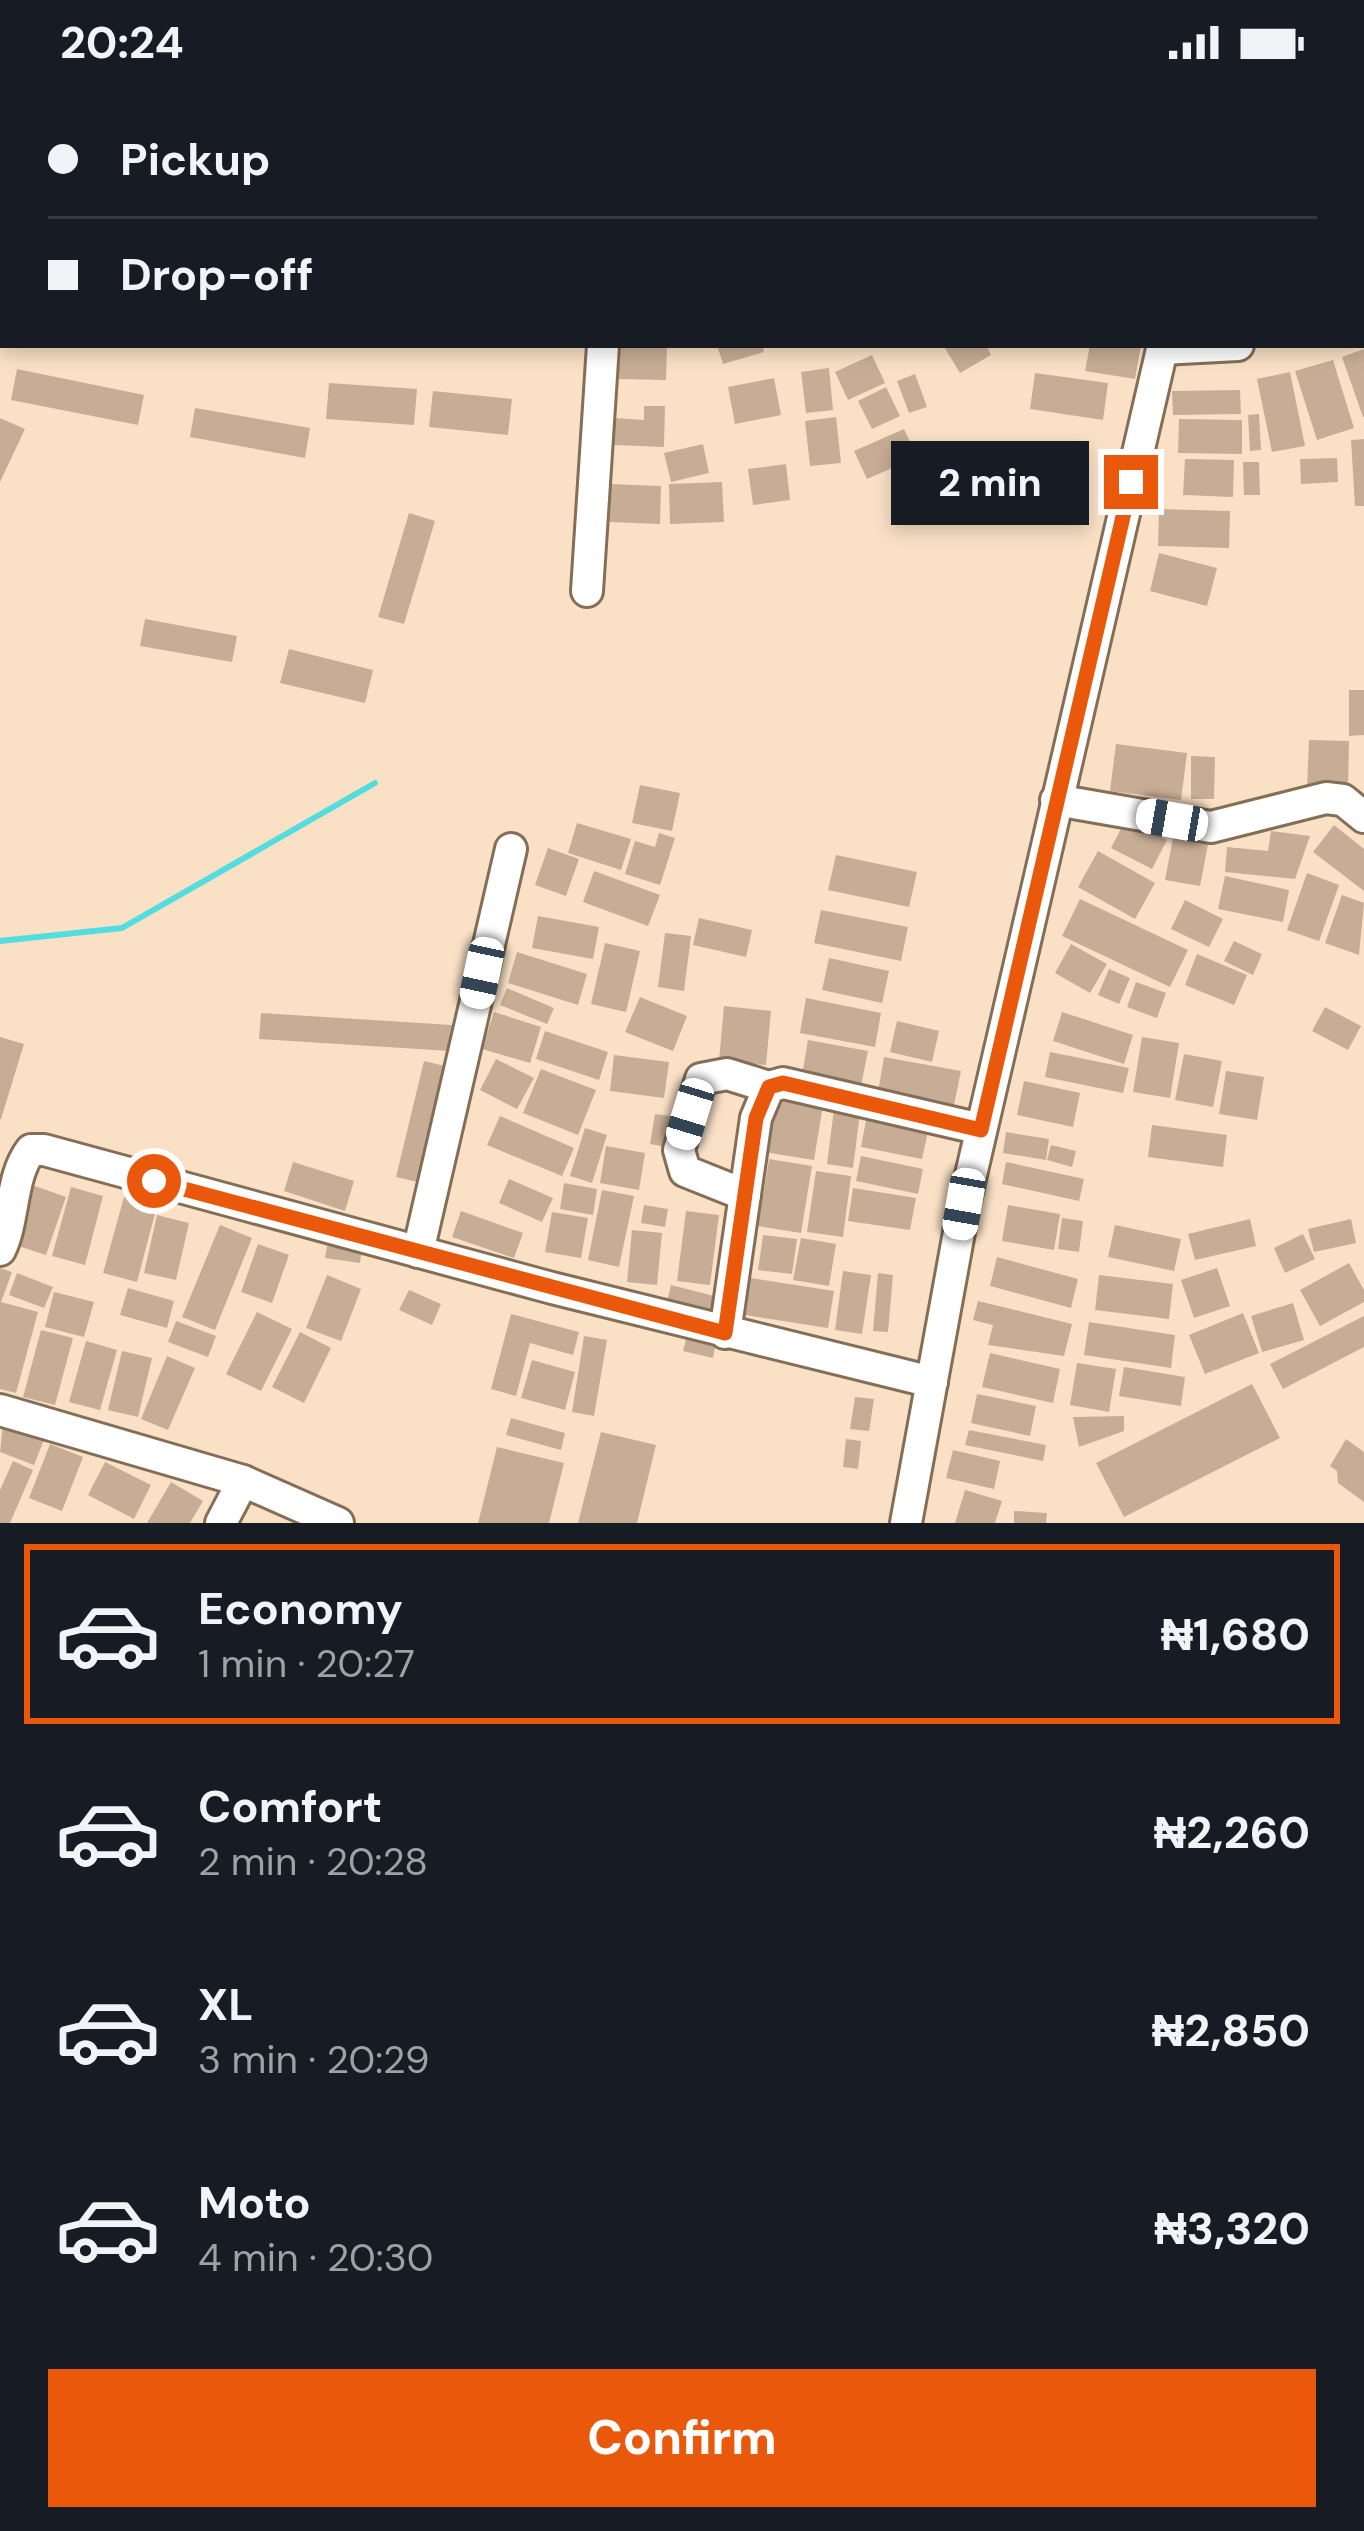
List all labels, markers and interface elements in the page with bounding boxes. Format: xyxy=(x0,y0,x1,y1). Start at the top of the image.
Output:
text: 20:24 xyxy=(60,13,184,72)
text: Pickup xyxy=(120,130,270,189)
text: Drop-off xyxy=(120,245,314,304)
callout: 2 min xyxy=(891,440,1089,524)
route end xyxy=(1104,455,1158,509)
text: 2 min xyxy=(938,457,1042,508)
car xyxy=(1133,796,1211,844)
car xyxy=(457,934,507,1012)
car xyxy=(662,1074,718,1154)
route start xyxy=(127,1154,181,1208)
car xyxy=(940,1165,988,1243)
text: Economy xyxy=(198,1579,403,1638)
icon: car xyxy=(54,1580,162,1688)
text: ₦1,680 xyxy=(1161,1605,1310,1664)
text: 1 min · 20:27 xyxy=(198,1638,415,1689)
text: Comfort xyxy=(198,1777,382,1836)
icon: car xyxy=(54,1778,162,1886)
text: ₦2,260 xyxy=(1154,1803,1310,1862)
text: 2 min · 20:28 xyxy=(198,1836,428,1887)
text: XL xyxy=(198,1975,253,2034)
icon: car xyxy=(54,1976,162,2084)
text: ₦2,850 xyxy=(1152,2001,1310,2060)
text: 3 min · 20:29 xyxy=(198,2034,430,2085)
text: Moto xyxy=(198,2173,311,2232)
icon: car xyxy=(54,2174,162,2282)
text: ₦3,320 xyxy=(1154,2199,1310,2258)
text: 4 min · 20:30 xyxy=(198,2232,433,2283)
button: Confirm xyxy=(48,2369,1316,2507)

